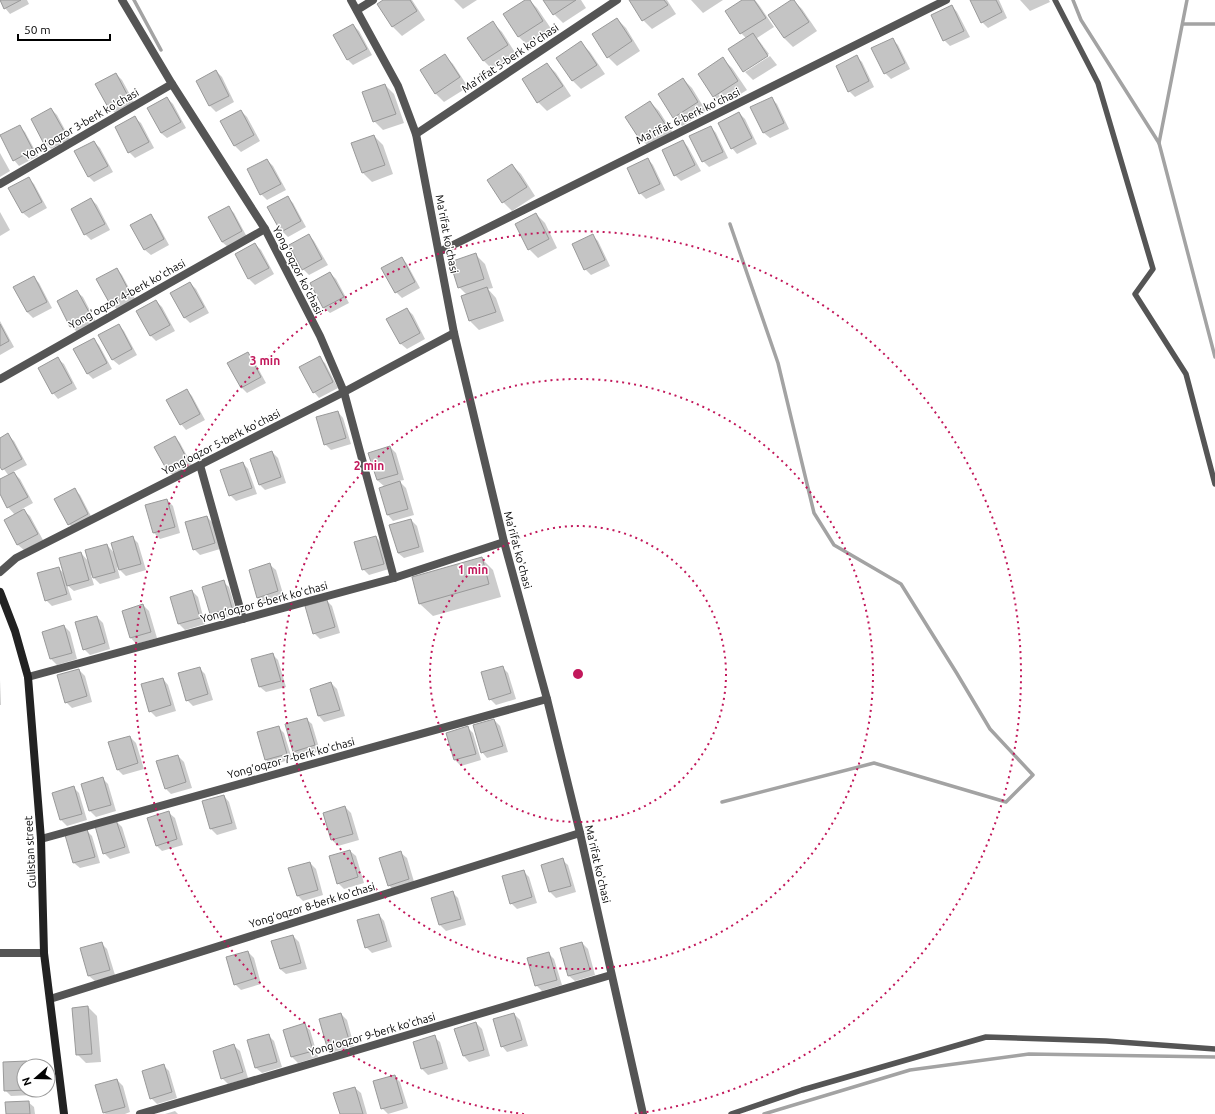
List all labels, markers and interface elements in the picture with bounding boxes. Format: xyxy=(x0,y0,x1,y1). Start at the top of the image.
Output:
scale bar xyxy=(18,16,110,42)
street label: Ma’rifat 5-berk ko'chasi xyxy=(459,21,561,95)
text: 50 m xyxy=(24,23,51,36)
street label: Yong‘oqzor 3-berk ko'chasi xyxy=(21,86,141,162)
street label: Ma’rifat 6-berk ko'chasi xyxy=(634,86,742,146)
street label: Ma'rifat ko'chasi xyxy=(433,194,461,274)
street label: Yong'oqzor ko'chasi xyxy=(271,224,325,316)
street label: Yong‘oqzor 4-berk ko'chasi xyxy=(67,257,187,331)
text: 3 min xyxy=(250,354,280,367)
street label: Yong‘oqzor 5-berk ko'chasi xyxy=(160,407,282,477)
text: 2 min xyxy=(354,459,384,472)
street label: Ma'rifat ko'chasi xyxy=(502,510,534,590)
text: 1 min xyxy=(458,563,488,576)
street label: Yong‘oqzor 6-berk ko'chasi xyxy=(199,579,329,625)
centre of rings xyxy=(571,667,585,681)
street label: Yong‘oqzor 7-berk ko'chasi xyxy=(226,735,356,781)
street label: Gulistan street xyxy=(22,815,38,888)
street label: Ma'rifat ko'chasi xyxy=(583,824,613,904)
street label: Yong‘oqzor 8-berk ko'chasi xyxy=(248,880,376,930)
street label: Yong‘oqzor 9-berk ko'chasi xyxy=(307,1010,437,1058)
north arrow xyxy=(16,1058,56,1098)
text: N xyxy=(20,1076,34,1087)

